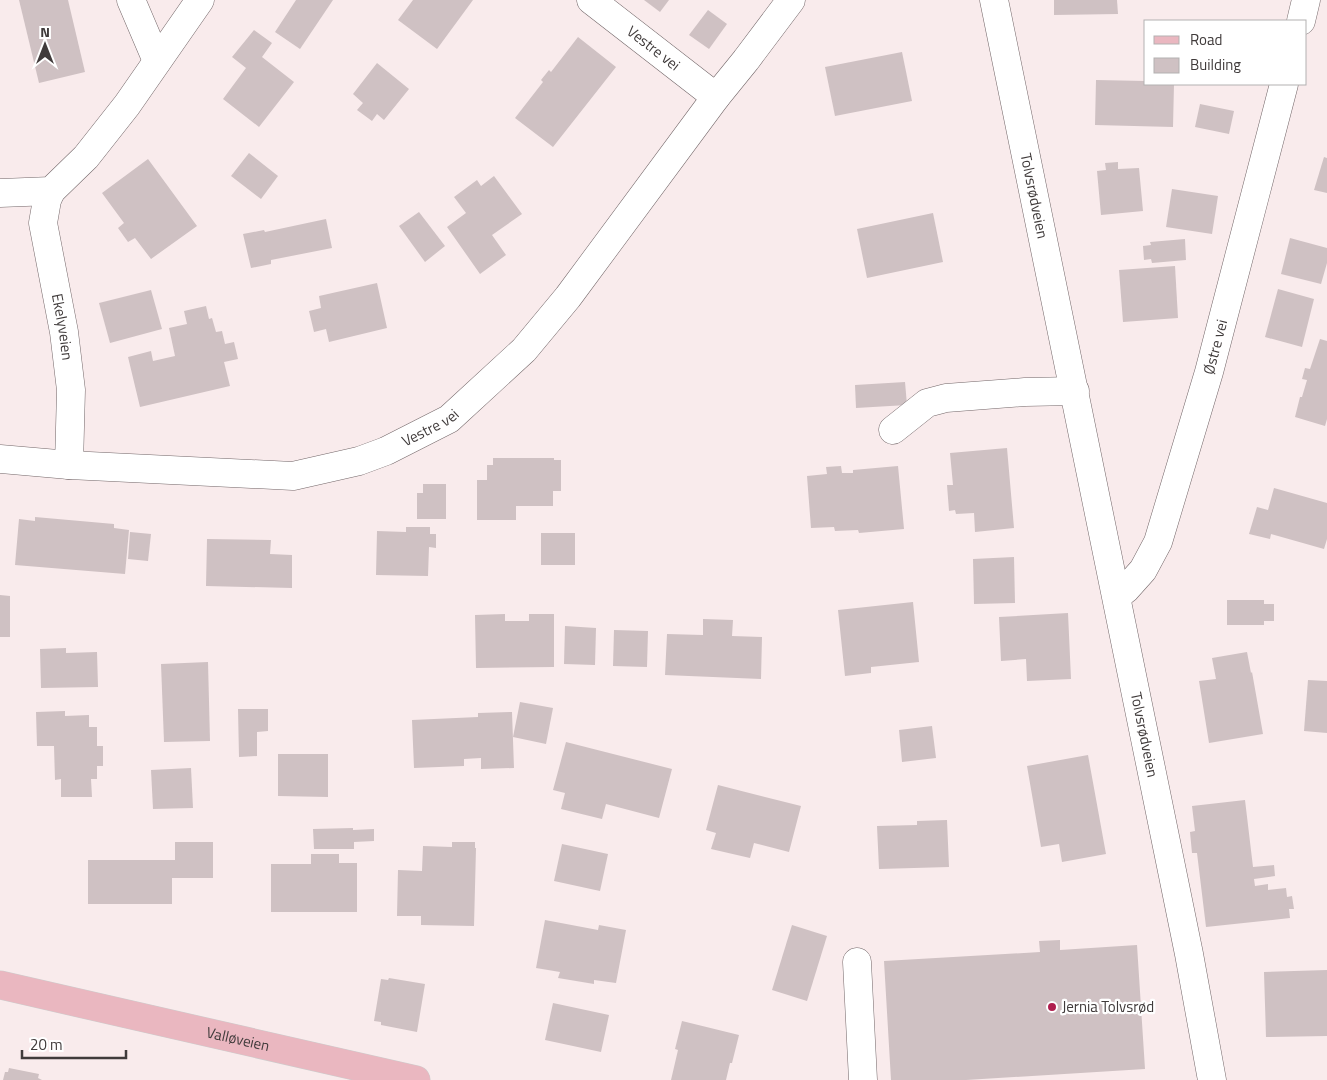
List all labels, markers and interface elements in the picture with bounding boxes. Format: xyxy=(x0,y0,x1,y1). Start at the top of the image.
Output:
north arrow xyxy=(20,20,70,70)
street label: Vestre vei xyxy=(622,20,685,76)
legend xyxy=(1144,20,1307,85)
text: N xyxy=(40,21,50,42)
text: Road xyxy=(1190,28,1222,51)
text: Building xyxy=(1190,53,1241,76)
street label: Tolvsrødveien xyxy=(1015,151,1054,241)
street label: Ekelyveien xyxy=(46,292,79,362)
street label: Østre vei xyxy=(1197,317,1233,377)
street label: Vestre vei xyxy=(398,403,464,452)
street label: Tolvsrødveien xyxy=(1125,690,1165,779)
place label: Jernia Tolvsrød xyxy=(1062,995,1154,1018)
marker: Jernia Tolvsrød xyxy=(1046,1001,1058,1013)
street label: Valløveien xyxy=(204,1020,272,1057)
scale bar xyxy=(22,1028,126,1060)
text: 20 m xyxy=(30,1033,63,1056)

